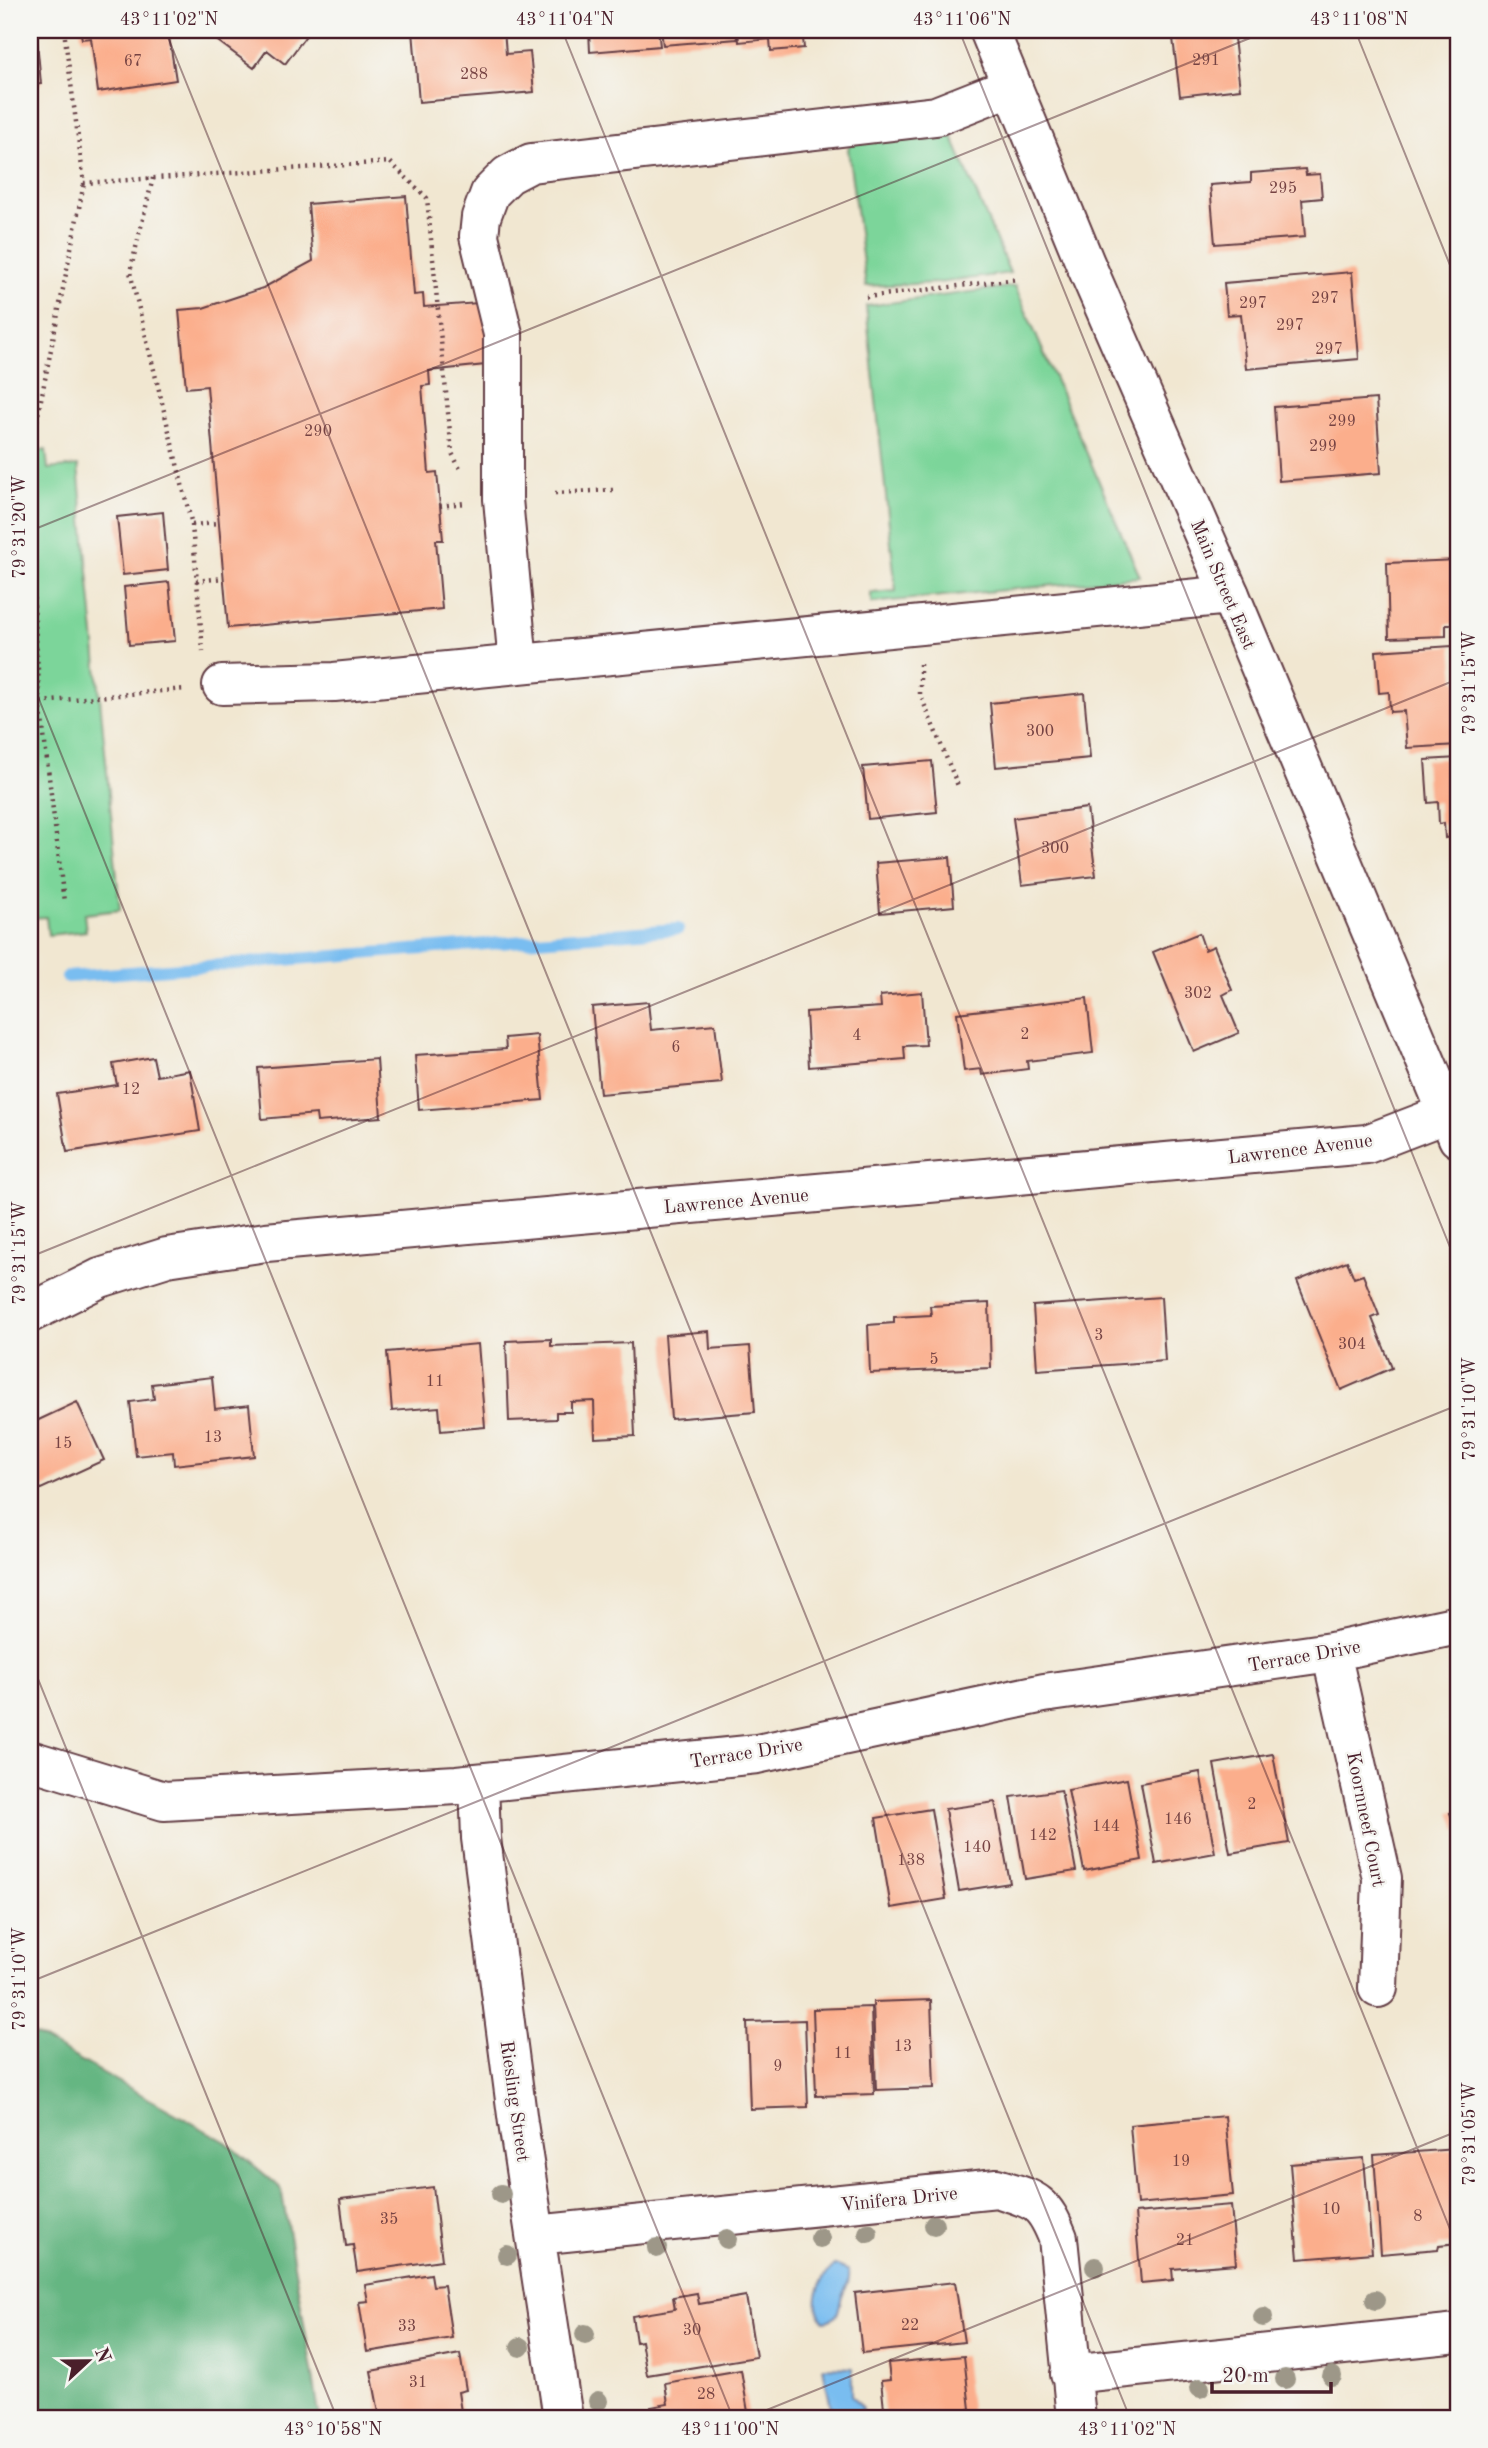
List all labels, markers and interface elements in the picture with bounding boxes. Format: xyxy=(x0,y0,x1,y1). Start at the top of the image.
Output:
text: 43°11'02"N xyxy=(120,11,218,29)
text: 43°11'04"N xyxy=(516,11,614,29)
text: 43°11'06"N xyxy=(913,11,1011,29)
text: 43°11'08"N xyxy=(1310,11,1408,29)
house number: 291 xyxy=(1192,53,1220,69)
house number: 67 xyxy=(124,54,142,70)
house number: 288 xyxy=(460,67,488,83)
house number: 295 xyxy=(1269,181,1297,197)
house number: 297 xyxy=(1311,291,1339,307)
house number: 297 xyxy=(1239,296,1267,312)
house number: 297 xyxy=(1276,318,1304,334)
house number: 297 xyxy=(1315,342,1343,358)
house number: 299 xyxy=(1328,414,1356,430)
house number: 290 xyxy=(304,424,332,440)
house number: 299 xyxy=(1309,439,1337,455)
text: 79°31'20"W xyxy=(11,475,29,579)
street label: Main Street East xyxy=(1186,517,1258,653)
text: 79°31'15"W xyxy=(1461,631,1479,735)
house number: 300 xyxy=(1026,724,1054,740)
house number: 300 xyxy=(1041,841,1069,857)
house number: 302 xyxy=(1184,986,1212,1002)
house number: 2 xyxy=(1020,1027,1030,1043)
house number: 4 xyxy=(852,1028,862,1044)
house number: 6 xyxy=(671,1040,681,1056)
house number: 12 xyxy=(122,1082,140,1098)
street label: Lawrence Avenue xyxy=(1227,1132,1374,1169)
street label: Lawrence Avenue xyxy=(663,1187,810,1218)
text: 79°31'15"W xyxy=(11,1201,29,1305)
house number: 3 xyxy=(1094,1328,1104,1344)
house number: 304 xyxy=(1338,1337,1366,1353)
house number: 5 xyxy=(929,1352,939,1368)
text: 79°31'10"W xyxy=(1461,1357,1479,1461)
house number: 11 xyxy=(426,1374,444,1390)
house number: 13 xyxy=(204,1430,222,1446)
house number: 15 xyxy=(54,1436,72,1452)
street label: Terrace Drive xyxy=(1247,1638,1362,1677)
street label: Terrace Drive xyxy=(689,1736,804,1773)
street label: Koornneef Court xyxy=(1342,1750,1387,1889)
house number: 2 xyxy=(1247,1797,1257,1813)
house number: 146 xyxy=(1164,1812,1192,1828)
house number: 144 xyxy=(1092,1819,1120,1835)
house number: 142 xyxy=(1029,1828,1057,1844)
house number: 140 xyxy=(963,1840,991,1856)
house number: 138 xyxy=(897,1853,925,1869)
text: 79°31'10"W xyxy=(11,1927,29,2031)
house number: 13 xyxy=(894,2039,912,2055)
street label: Riesling Street xyxy=(496,2040,531,2163)
house number: 11 xyxy=(834,2046,852,2062)
house number: 9 xyxy=(773,2059,783,2075)
text: 79°31'05"W xyxy=(1461,2082,1479,2186)
house number: 19 xyxy=(1172,2154,1190,2170)
street label: Vinifera Drive xyxy=(840,2185,959,2216)
house number: 10 xyxy=(1322,2202,1340,2218)
house number: 8 xyxy=(1413,2209,1423,2225)
house number: 35 xyxy=(380,2212,398,2228)
house number: 21 xyxy=(1176,2233,1194,2249)
house number: 22 xyxy=(901,2318,919,2334)
house number: 33 xyxy=(398,2319,416,2335)
house number: 30 xyxy=(683,2323,701,2339)
north arrow xyxy=(52,2326,122,2396)
text: N xyxy=(90,2345,113,2366)
scale bar xyxy=(1212,2350,1330,2394)
text: 20 m xyxy=(1222,2366,1269,2387)
house number: 31 xyxy=(409,2375,427,2391)
house number: 28 xyxy=(697,2387,715,2403)
text: 43°10'58"N xyxy=(284,2421,382,2439)
text: 43°11'00"N xyxy=(681,2421,779,2439)
text: 43°11'02"N xyxy=(1078,2421,1176,2439)

